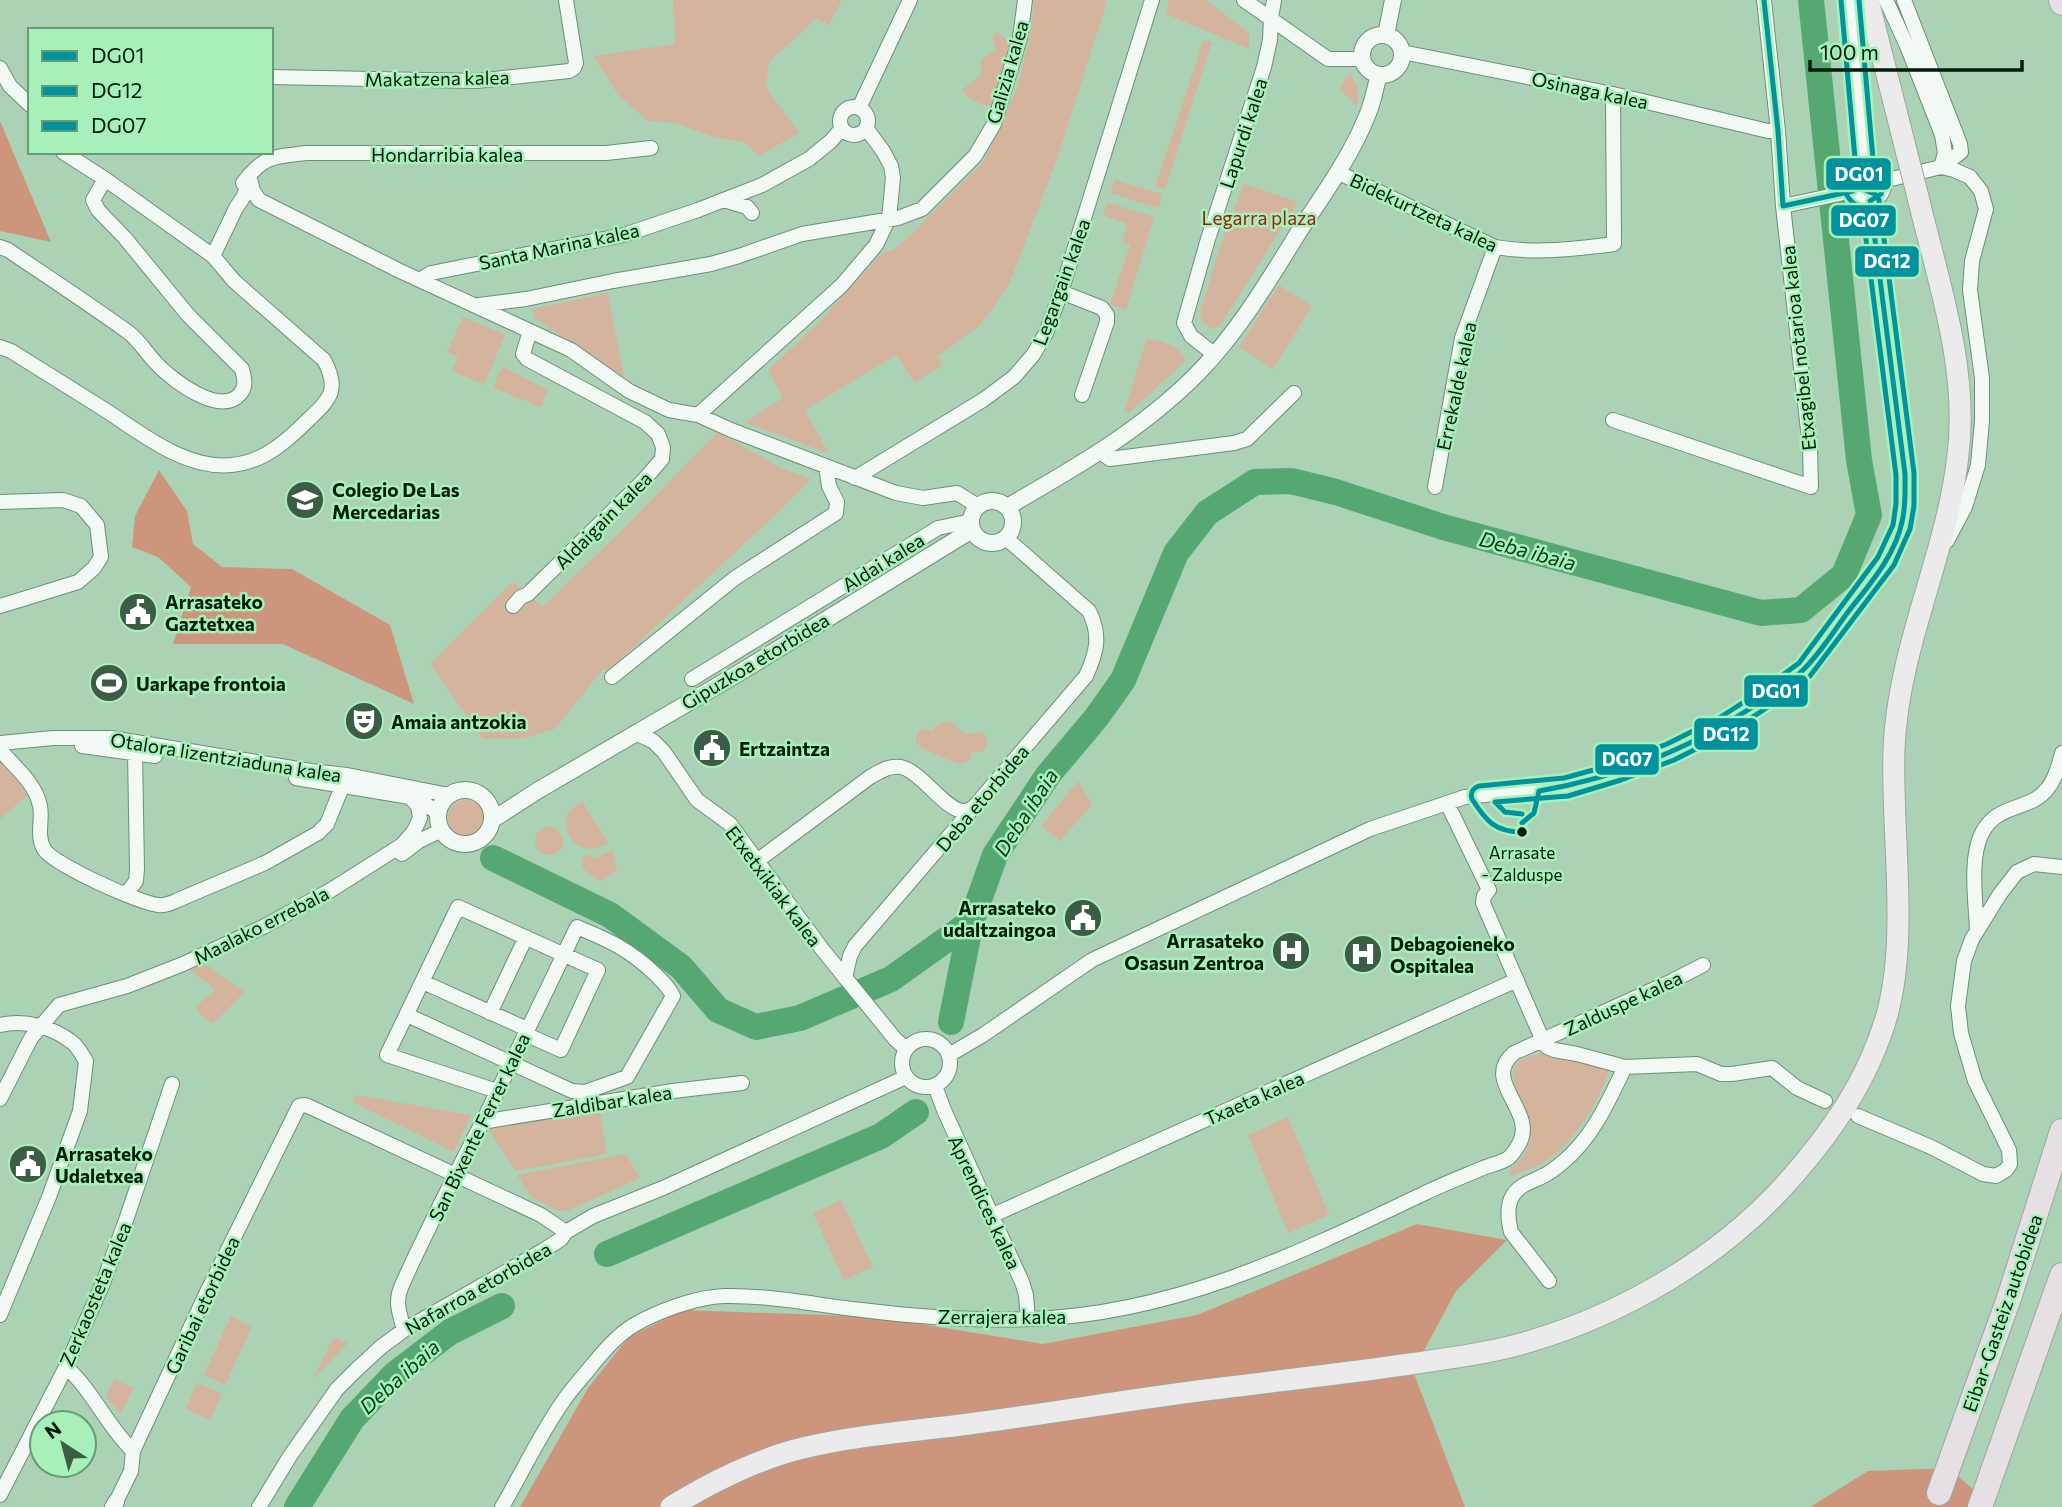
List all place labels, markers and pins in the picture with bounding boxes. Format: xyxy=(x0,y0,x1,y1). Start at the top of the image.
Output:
place label: Colegio De Las Mercedarias xyxy=(332,478,460,523)
school or university icon: Colegio De Las Mercedarias xyxy=(284,479,326,521)
place label: Arrasateko Gaztetxea xyxy=(165,590,263,635)
public building icon: Arrasateko Gaztetxea xyxy=(117,591,159,633)
sports icon: Uarkape frontoia xyxy=(88,662,130,704)
place label: Uarkape frontoia xyxy=(136,672,286,695)
theatre icon: Amaia antzokia xyxy=(343,700,385,742)
place label: Amaia antzokia xyxy=(391,710,527,733)
public building icon: Ertzaintza xyxy=(691,727,733,769)
place label: Ertzaintza xyxy=(739,737,830,760)
marker: Arrasate - Zalduspe xyxy=(1515,825,1529,839)
place label: Arrasate - Zalduspe xyxy=(1481,842,1563,885)
place label: Arrasateko udaltzaingoa xyxy=(943,896,1056,941)
public building icon: Arrasateko udaltzaingoa xyxy=(1062,897,1104,939)
place label: Arrasateko Osasun Zentroa xyxy=(1124,929,1264,974)
hospital icon: Arrasateko Osasun Zentroa xyxy=(1270,930,1312,972)
place label: Debagoieneko Ospitalea xyxy=(1390,932,1515,977)
hospital icon: Debagoieneko Ospitalea xyxy=(1342,933,1384,975)
place label: Arrasateko Udaletxea xyxy=(55,1142,153,1187)
public building icon: Arrasateko Udaletxea xyxy=(7,1143,49,1185)

